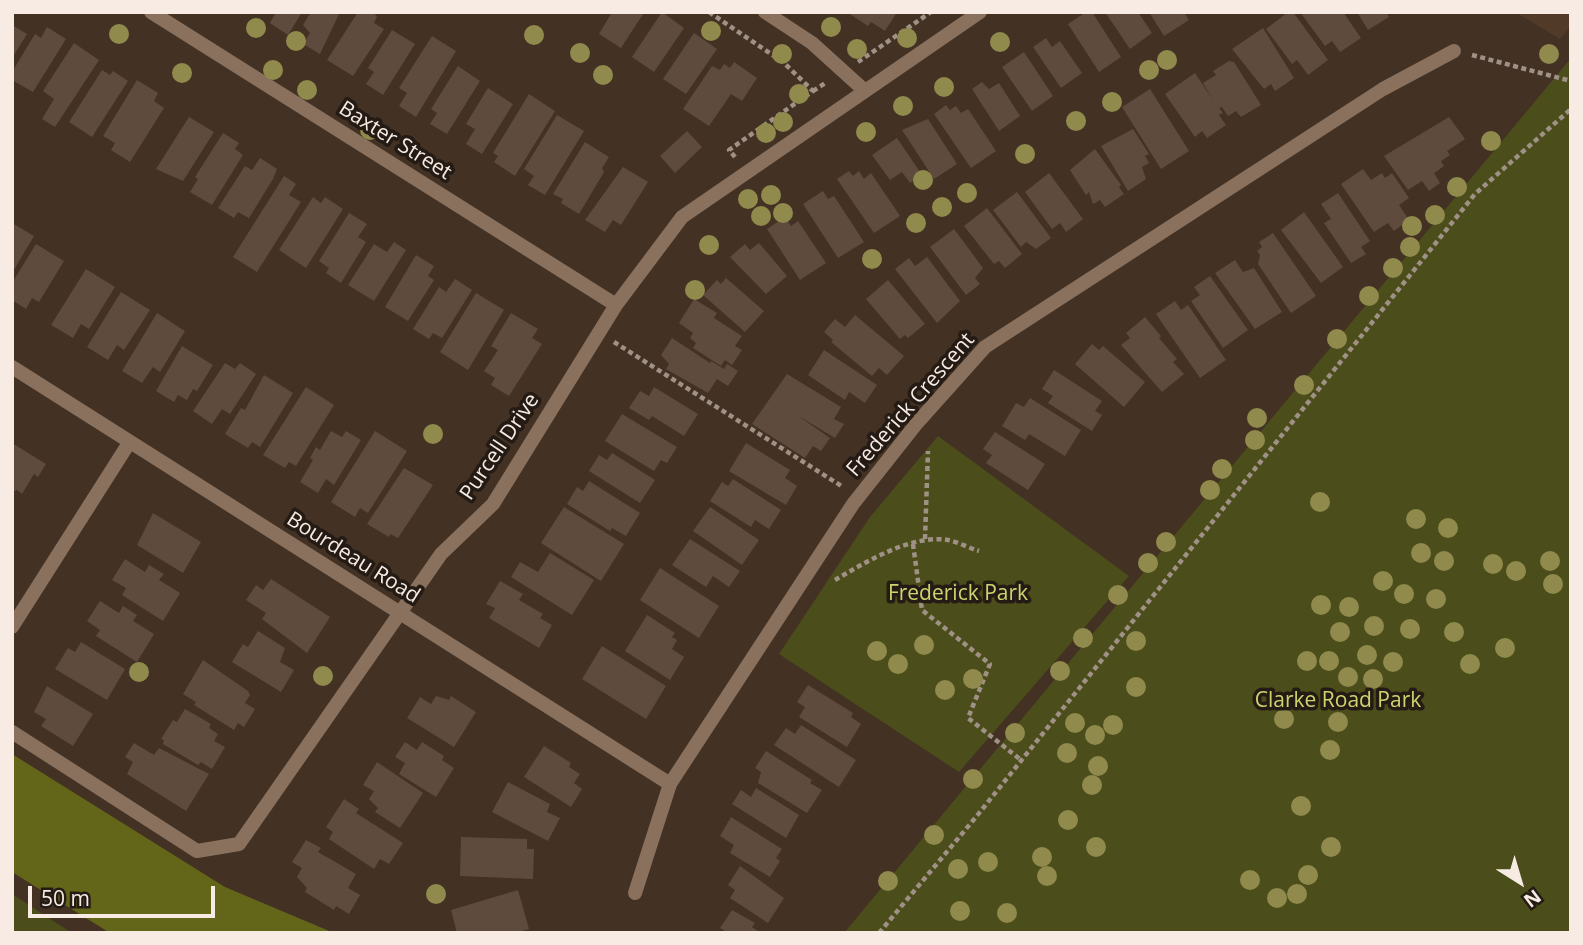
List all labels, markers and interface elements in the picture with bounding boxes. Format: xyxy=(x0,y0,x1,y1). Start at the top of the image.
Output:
street label: Baxter Street xyxy=(334,96,456,186)
street label: Frederick Crescent xyxy=(842,328,980,482)
street label: Purcell Drive xyxy=(455,389,545,505)
street label: Bourdeau Road xyxy=(282,507,424,609)
park label: Frederick Park xyxy=(888,581,1028,607)
park label: Clarke Road Park xyxy=(1255,688,1421,714)
north arrow xyxy=(1485,847,1555,917)
scale bar xyxy=(32,872,219,916)
text: 50 m xyxy=(41,884,90,912)
text: N xyxy=(1519,884,1547,914)

